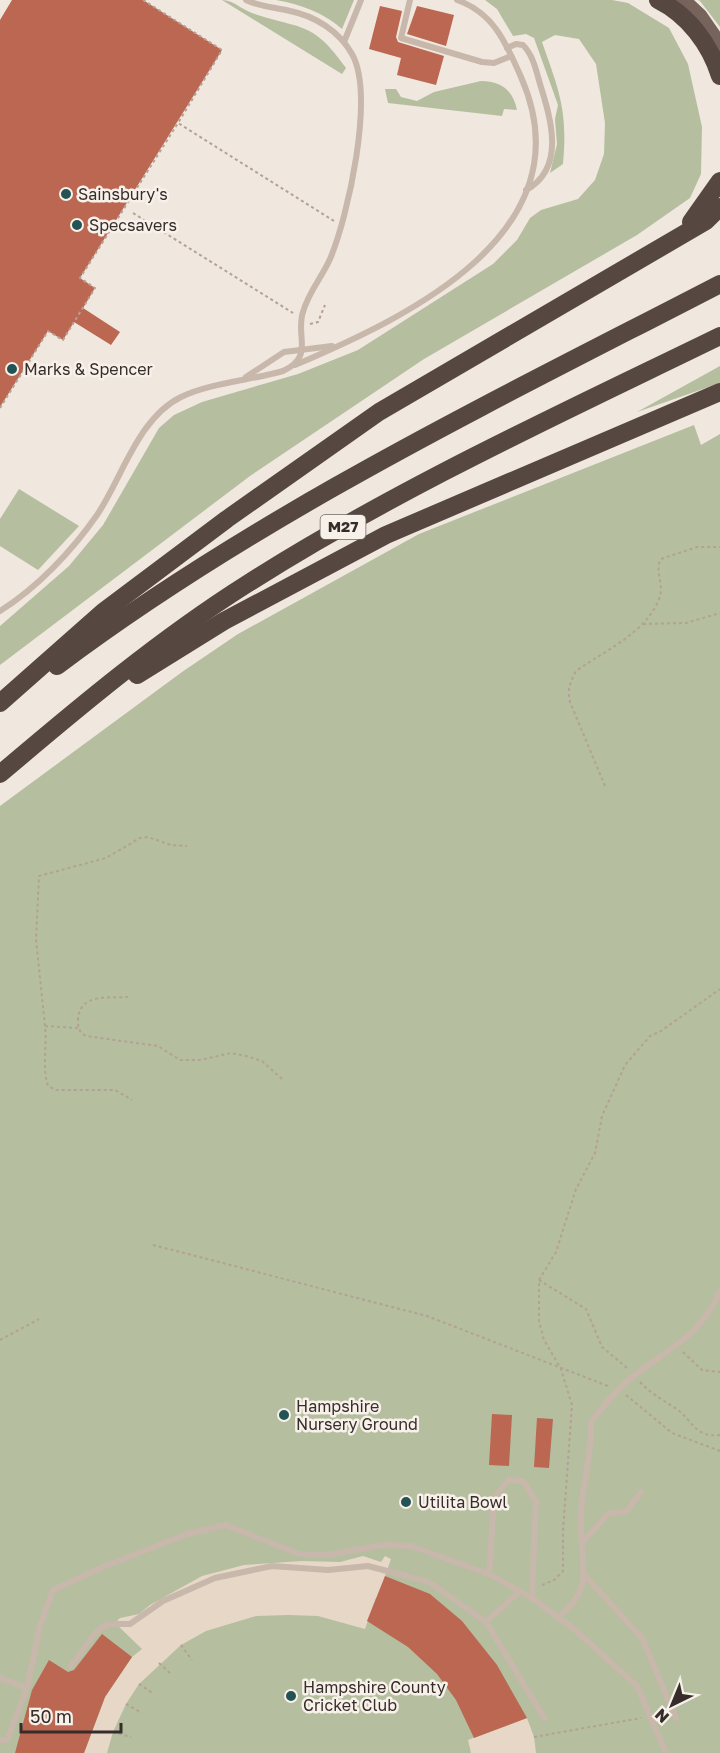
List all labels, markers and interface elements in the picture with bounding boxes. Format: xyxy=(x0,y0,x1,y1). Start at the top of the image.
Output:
place label: Sainsbury's xyxy=(78,184,168,204)
marker: Sainsbury's xyxy=(59,187,73,201)
place label: Specsavers xyxy=(89,215,177,235)
marker: Specsavers xyxy=(70,218,84,232)
place label: Marks & Spencer xyxy=(24,359,153,379)
marker: Marks & Spencer xyxy=(5,362,19,376)
road number: M27 xyxy=(320,515,366,539)
place label: Hampshire Nursery Ground xyxy=(296,1396,418,1434)
marker: Hampshire Nursery Ground xyxy=(277,1408,291,1422)
place label: Utilita Bowl xyxy=(418,1492,507,1512)
marker: Utilita Bowl xyxy=(399,1495,413,1509)
north arrow xyxy=(642,1675,702,1735)
place label: Hampshire County Cricket Club xyxy=(303,1677,446,1715)
marker: Hampshire County Cricket Club xyxy=(284,1689,298,1703)
scale bar xyxy=(21,1696,122,1734)
text: 50 m xyxy=(30,1705,72,1727)
text: N xyxy=(650,1705,673,1727)

